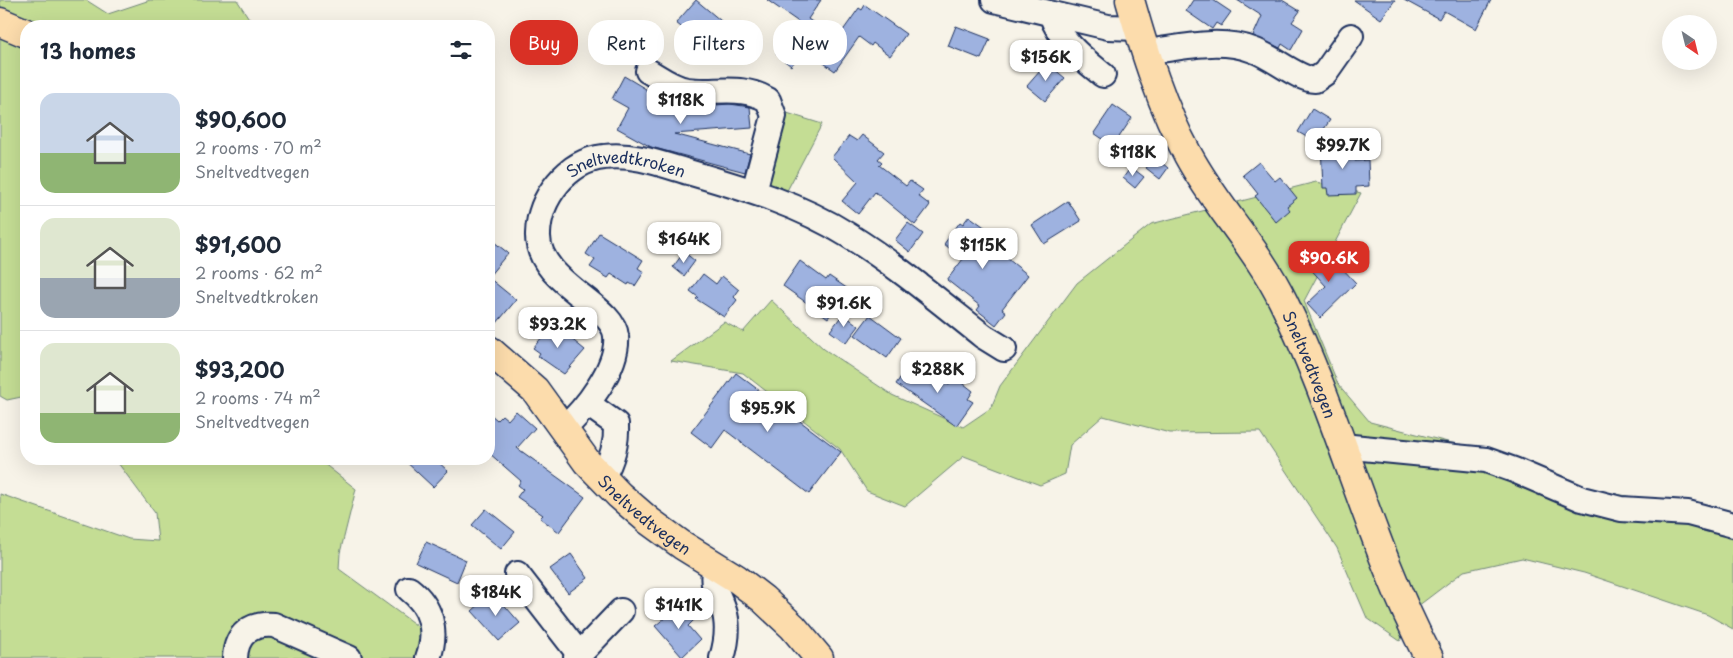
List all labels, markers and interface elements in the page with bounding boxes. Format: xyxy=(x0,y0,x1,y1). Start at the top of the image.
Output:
north arrow xyxy=(1662,15,1718,70)
map controls xyxy=(1662,15,1717,70)
chip: Buy xyxy=(510,20,578,65)
chip: Rent xyxy=(588,20,664,65)
chip: Filters xyxy=(674,20,763,65)
chip: New xyxy=(773,20,847,65)
text: 13 homes xyxy=(40,34,136,66)
icon: filters xyxy=(447,36,475,64)
pin: $156K xyxy=(1011,39,1081,82)
text: $156K xyxy=(1021,44,1071,68)
pin: $118K xyxy=(646,82,716,125)
text: $118K xyxy=(658,87,704,111)
text: $90,600 xyxy=(195,103,286,135)
icon: home xyxy=(80,113,140,173)
pin: $99.7K xyxy=(1302,128,1384,170)
text: $99.7K xyxy=(1316,132,1370,156)
pin: $118K xyxy=(1098,134,1168,177)
text: 2 rooms · 70 m² xyxy=(195,135,322,159)
text: $118K xyxy=(1110,139,1156,163)
street label: Sneltvedtkroken xyxy=(560,144,689,183)
text: Sneltvedtvegen xyxy=(195,159,310,183)
pin: $164K xyxy=(649,222,719,264)
text: $164K xyxy=(658,226,710,250)
text: $91,600 xyxy=(195,228,281,260)
pin: $115K xyxy=(948,228,1018,270)
text: $115K xyxy=(960,232,1006,256)
icon: home xyxy=(80,238,140,298)
pin: $90.6K xyxy=(1288,240,1370,283)
text: $90.6K xyxy=(1299,245,1359,269)
text: 2 rooms · 62 m² xyxy=(195,260,323,284)
text: Sneltvedtkroken xyxy=(195,284,319,308)
pin: $91.6K xyxy=(803,286,885,328)
text: $91.6K xyxy=(817,290,871,314)
pin: $93.2K xyxy=(517,306,599,349)
street label: Sneltvedtvegen xyxy=(1277,306,1343,421)
text: $93.2K xyxy=(529,311,587,335)
pin: $288K xyxy=(903,352,973,394)
text: $93,200 xyxy=(195,353,285,385)
text: $288K xyxy=(912,356,964,380)
icon: home xyxy=(80,363,140,423)
text: 2 rooms · 74 m² xyxy=(195,385,321,409)
pin: $95.9K xyxy=(727,390,809,433)
text: $95.9K xyxy=(741,395,795,419)
text: Sneltvedtvegen xyxy=(195,409,310,433)
street label: Sneltvedtvegen xyxy=(593,469,696,560)
pin: $184K xyxy=(461,574,531,617)
text: $184K xyxy=(471,579,521,603)
pin: $141K xyxy=(644,588,714,630)
text: $141K xyxy=(655,592,703,616)

